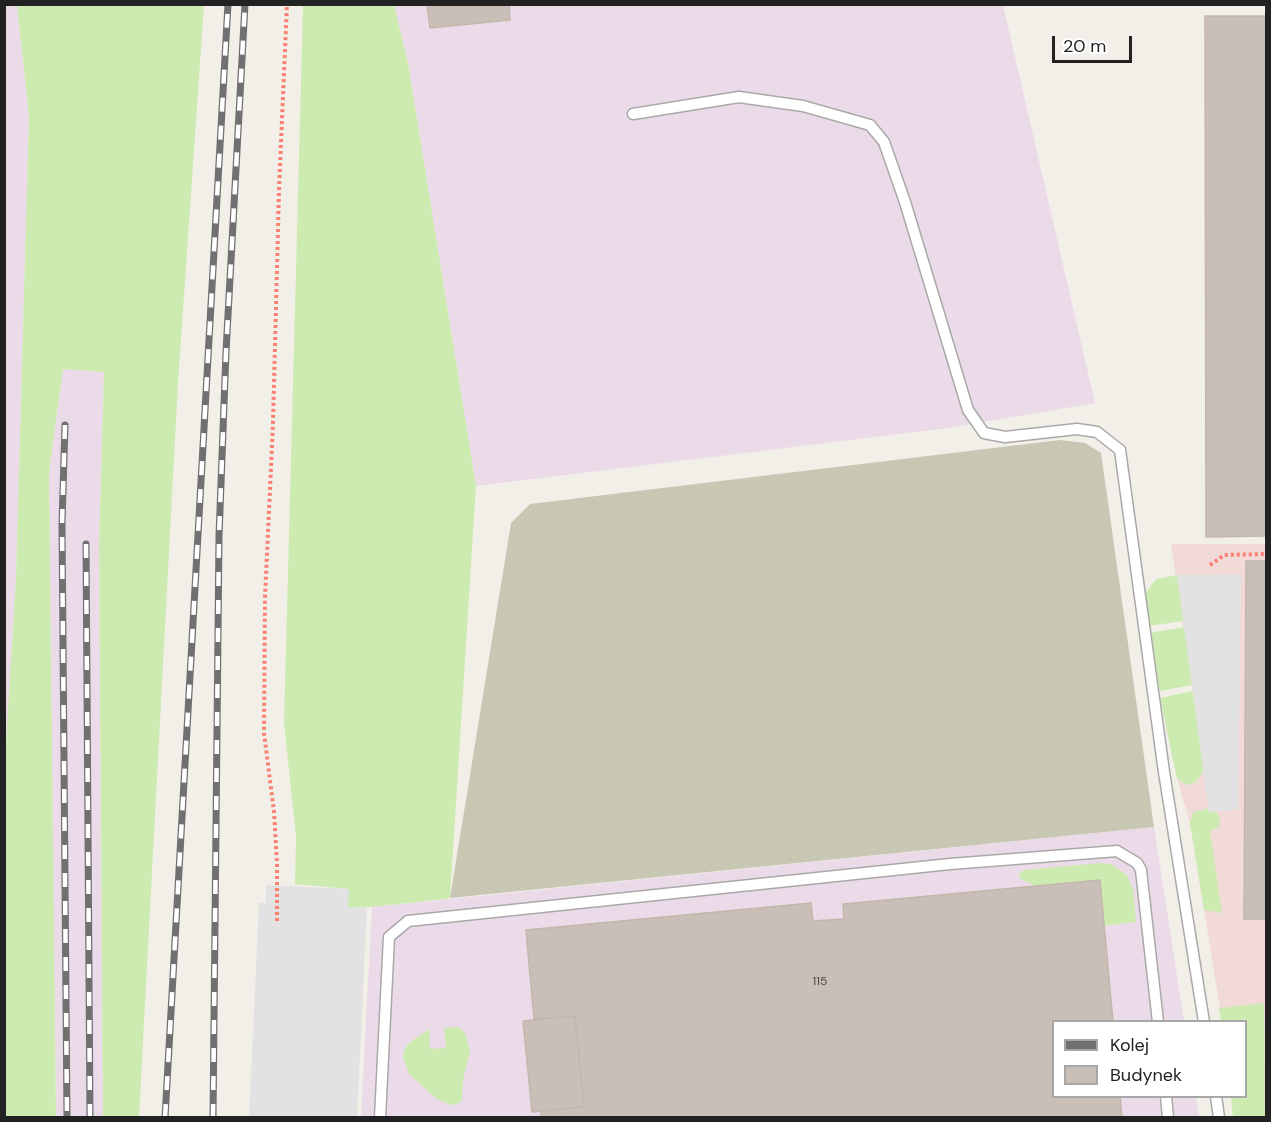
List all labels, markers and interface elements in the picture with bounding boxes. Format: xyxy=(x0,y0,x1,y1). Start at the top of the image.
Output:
scale bar xyxy=(1055,24,1134,62)
text: 20 m xyxy=(1063,34,1106,58)
house number: 115 xyxy=(813,975,827,989)
legend xyxy=(1052,1020,1247,1098)
text: Kolej xyxy=(1110,1033,1149,1057)
text: Budynek xyxy=(1110,1063,1182,1087)

